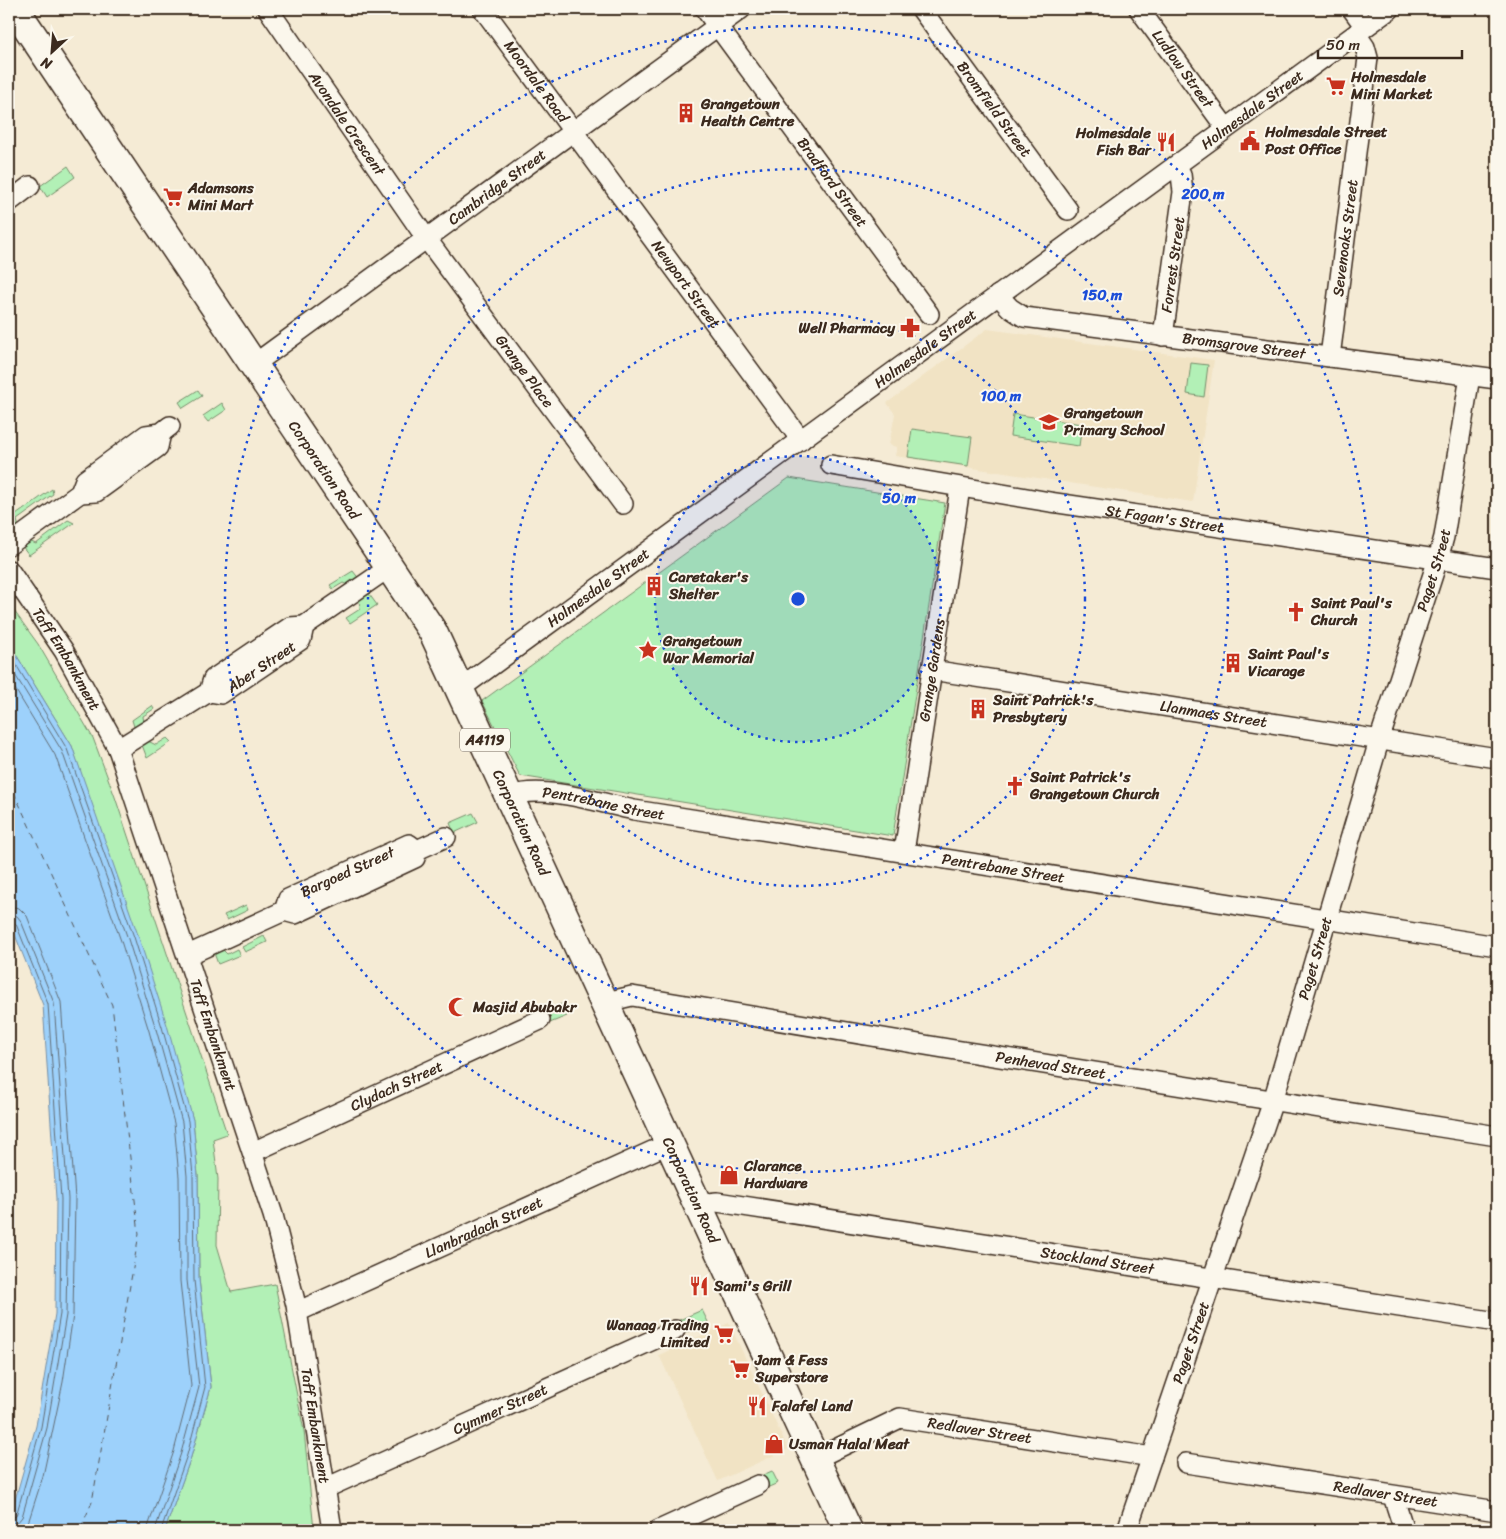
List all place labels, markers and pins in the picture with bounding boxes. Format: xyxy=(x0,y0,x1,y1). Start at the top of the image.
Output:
place label: Holmesdale Mini Market xyxy=(1350,64,1433,107)
supermarket icon: Holmesdale Mini Market xyxy=(1325,75,1347,97)
place label: Grangetown Health Centre xyxy=(700,91,795,134)
building icon: Grangetown Health Centre xyxy=(675,102,697,124)
place label: Holmesdale Street Post Office xyxy=(1264,119,1388,162)
place label: Holmesdale Fish Bar xyxy=(1075,120,1153,163)
public building icon: Holmesdale Street Post Office xyxy=(1239,130,1261,152)
restaurant icon: Holmesdale Fish Bar xyxy=(1155,131,1177,153)
place label: Adamsons Mini Mart xyxy=(187,175,255,218)
supermarket icon: Adamsons Mini Mart xyxy=(162,186,184,208)
place label: Well Pharmacy xyxy=(799,315,896,341)
pharmacy icon: Well Pharmacy xyxy=(899,317,921,339)
place label: Grangetown Primary School xyxy=(1063,400,1165,443)
school or university icon: Grangetown Primary School xyxy=(1038,411,1060,433)
place label: Caretaker's Shelter xyxy=(668,564,749,607)
building icon: Caretaker's Shelter xyxy=(643,575,665,597)
centre of rings xyxy=(789,590,807,608)
place label: Saint Paul's Church xyxy=(1310,590,1393,633)
church icon: Saint Paul's Church xyxy=(1285,601,1307,623)
place label: Grangetown War Memorial xyxy=(662,628,754,671)
place icon: Grangetown War Memorial xyxy=(637,639,659,661)
place label: Saint Paul's Vicarage xyxy=(1247,641,1330,684)
building icon: Saint Paul's Vicarage xyxy=(1222,652,1244,674)
place label: Saint Patrick's Presbytery xyxy=(992,687,1094,730)
building icon: Saint Patrick's Presbytery xyxy=(967,698,989,720)
place label: Saint Patrick's Grangetown Church xyxy=(1029,764,1160,807)
church icon: Saint Patrick's Grangetown Church xyxy=(1004,775,1026,797)
place label: Masjid Abubakr xyxy=(472,994,578,1020)
mosque icon: Masjid Abubakr xyxy=(447,996,469,1018)
place label: Clarance Hardware xyxy=(743,1153,808,1196)
shop icon: Clarance Hardware xyxy=(718,1164,740,1186)
place label: Sami's Grill xyxy=(713,1273,792,1299)
restaurant icon: Sami's Grill xyxy=(688,1275,710,1297)
place label: Wanaag Trading Limited xyxy=(606,1312,711,1355)
supermarket icon: Wanaag Trading Limited xyxy=(713,1323,735,1345)
place label: Jam & Fess Superstore xyxy=(754,1347,829,1390)
supermarket icon: Jam & Fess Superstore xyxy=(729,1358,751,1380)
place label: Falafel Land xyxy=(771,1393,853,1419)
restaurant icon: Falafel Land xyxy=(746,1395,768,1417)
place label: Usman Halal Meat xyxy=(789,1431,910,1457)
shop icon: Usman Halal Meat xyxy=(763,1433,785,1455)

